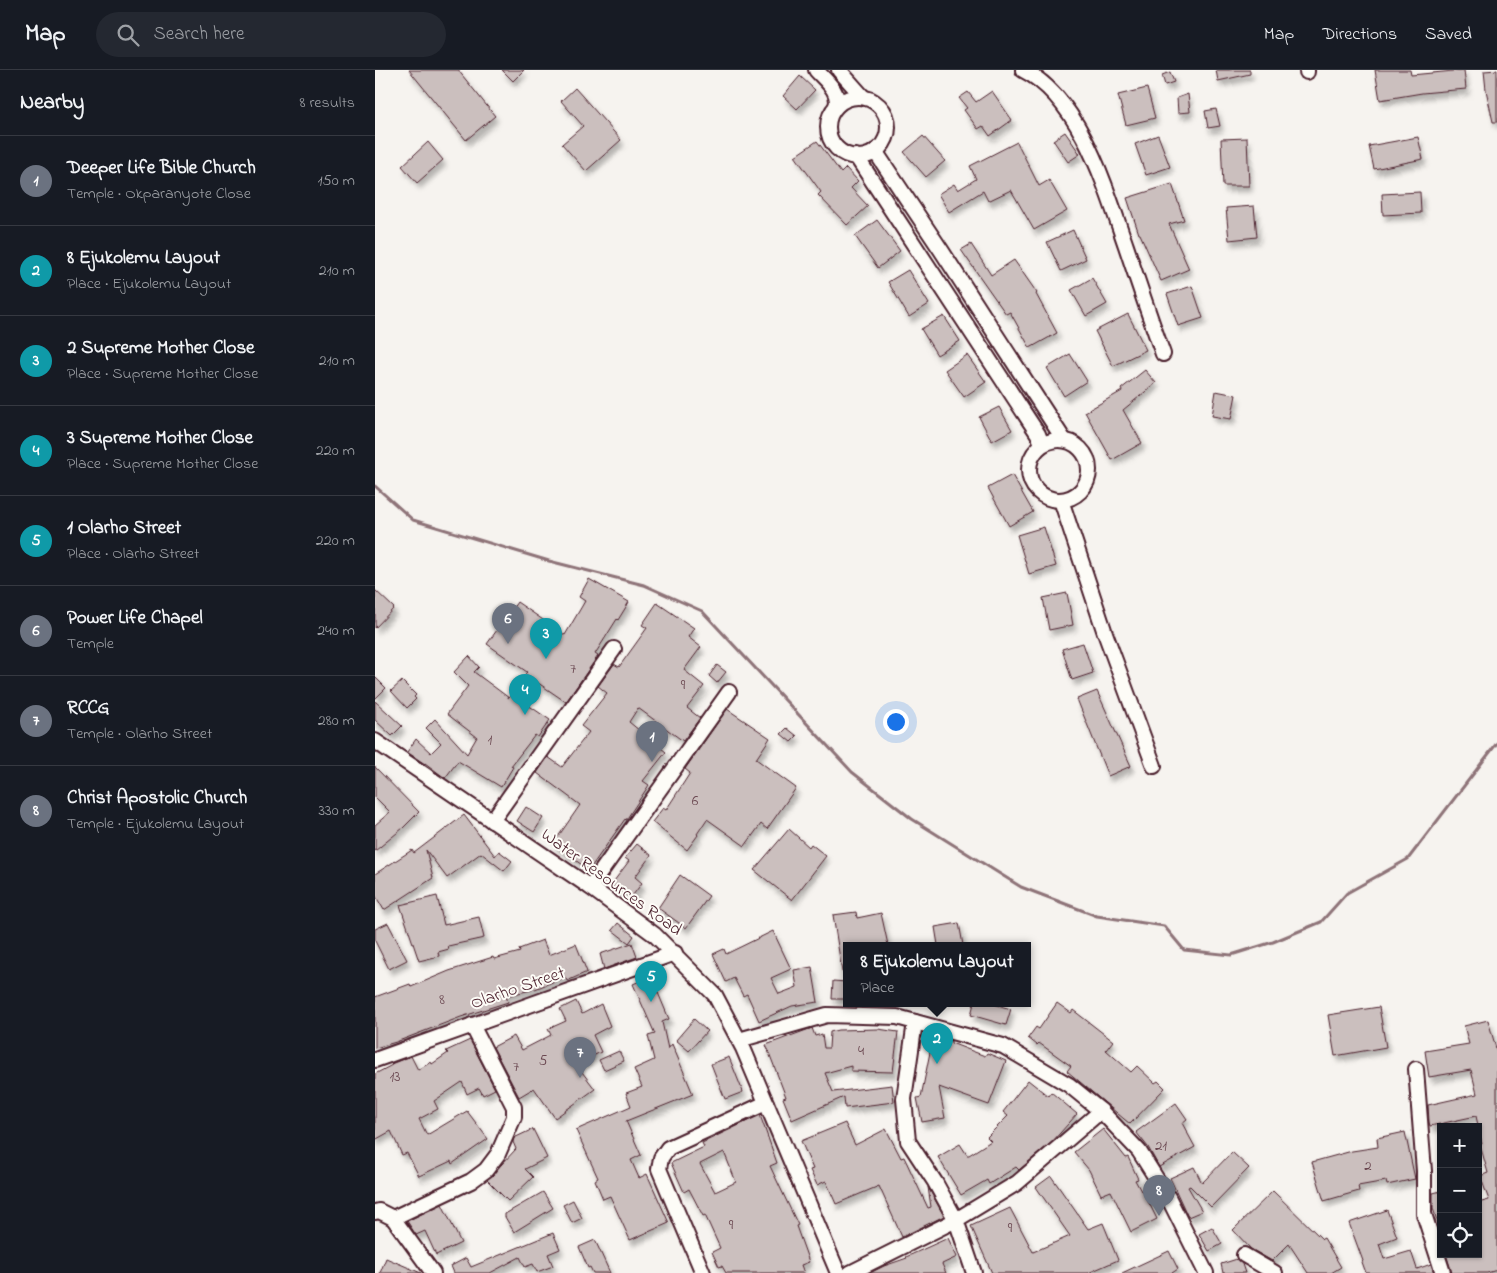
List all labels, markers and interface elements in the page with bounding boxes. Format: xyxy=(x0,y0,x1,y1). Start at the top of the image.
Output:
search box xyxy=(96,12,446,57)
text: Map xyxy=(25,17,66,52)
icon: search xyxy=(114,21,142,49)
text: Search here xyxy=(154,21,245,48)
text: Map xyxy=(1264,22,1294,48)
text: Directions xyxy=(1322,22,1397,48)
text: Saved xyxy=(1425,22,1472,48)
text: Nearby xyxy=(20,88,84,118)
text: 8 results xyxy=(299,91,355,115)
text: Deeper Life Bible Church xyxy=(67,155,256,182)
text: 1 xyxy=(33,169,39,193)
text: 150 m xyxy=(317,169,355,193)
text: Temple · Okparanyote Close xyxy=(67,182,251,206)
text: 8 Ejukolemu Layout xyxy=(67,245,220,272)
text: 2 xyxy=(32,259,40,283)
text: 210 m xyxy=(319,259,355,283)
text: Place · Ejukolemu Layout xyxy=(67,272,231,296)
text: 2 Supreme Mother Close xyxy=(67,335,255,362)
text: 3 xyxy=(33,349,39,373)
text: 210 m xyxy=(319,349,355,373)
text: Place · Supreme Mother Close xyxy=(67,362,258,386)
text: 3 Supreme Mother Close xyxy=(67,425,253,452)
text: 4 xyxy=(33,439,39,463)
text: 220 m xyxy=(316,439,355,463)
text: Place · Supreme Mother Close xyxy=(67,452,258,476)
text: 1 Olarho Street xyxy=(67,515,181,542)
text: 5 xyxy=(31,529,41,553)
text: 220 m xyxy=(316,529,355,553)
text: Place · Olarho Street xyxy=(67,542,199,566)
pin: 6 xyxy=(492,603,524,644)
text: Power Life Chapel xyxy=(67,605,203,632)
pin: 3 xyxy=(530,618,562,659)
text: 6 xyxy=(32,619,40,643)
text: 240 m xyxy=(317,619,355,643)
text: Temple xyxy=(67,632,114,656)
house number: 7 xyxy=(570,658,576,680)
pin: 4 xyxy=(509,674,541,715)
house number: 9 xyxy=(681,674,686,696)
text: RCCG xyxy=(67,695,109,722)
text: 7 xyxy=(33,709,39,733)
text: 280 m xyxy=(318,709,355,733)
your location xyxy=(883,709,909,735)
pin: 1 xyxy=(636,721,668,762)
text: Temple · Olarho Street xyxy=(67,722,212,746)
house number: 1 xyxy=(488,729,493,751)
text: Christ Apostolic Church xyxy=(67,785,247,812)
house number: 6 xyxy=(692,790,699,812)
text: 8 xyxy=(33,799,39,823)
text: 330 m xyxy=(318,799,355,823)
text: Temple · Ejukolemu Layout xyxy=(67,812,244,836)
street label: Water Resources Road xyxy=(535,823,687,943)
popup xyxy=(843,942,1031,1007)
text: 8 Ejukolemu Layout xyxy=(860,949,1014,976)
street label: Olarho Street xyxy=(467,961,569,1017)
pin: 5 xyxy=(635,961,667,1002)
text: Place xyxy=(860,976,894,1000)
house number: 8 xyxy=(439,989,445,1011)
pin: 2 xyxy=(921,1023,953,1064)
pin: 7 xyxy=(564,1037,596,1078)
house number: 4 xyxy=(858,1040,864,1062)
house number: 5 xyxy=(539,1050,548,1072)
house number: 7 xyxy=(513,1056,519,1078)
house number: 13 xyxy=(390,1066,400,1088)
map controls xyxy=(1437,1123,1482,1258)
button: + xyxy=(1437,1123,1482,1168)
house number: 21 xyxy=(1155,1135,1167,1157)
house number: 2 xyxy=(1364,1155,1372,1177)
button: − xyxy=(1437,1168,1482,1213)
pin: 8 xyxy=(1143,1175,1175,1216)
button: locate xyxy=(1437,1213,1482,1258)
house number: 9 xyxy=(729,1214,734,1236)
house number: 9 xyxy=(1008,1217,1013,1239)

